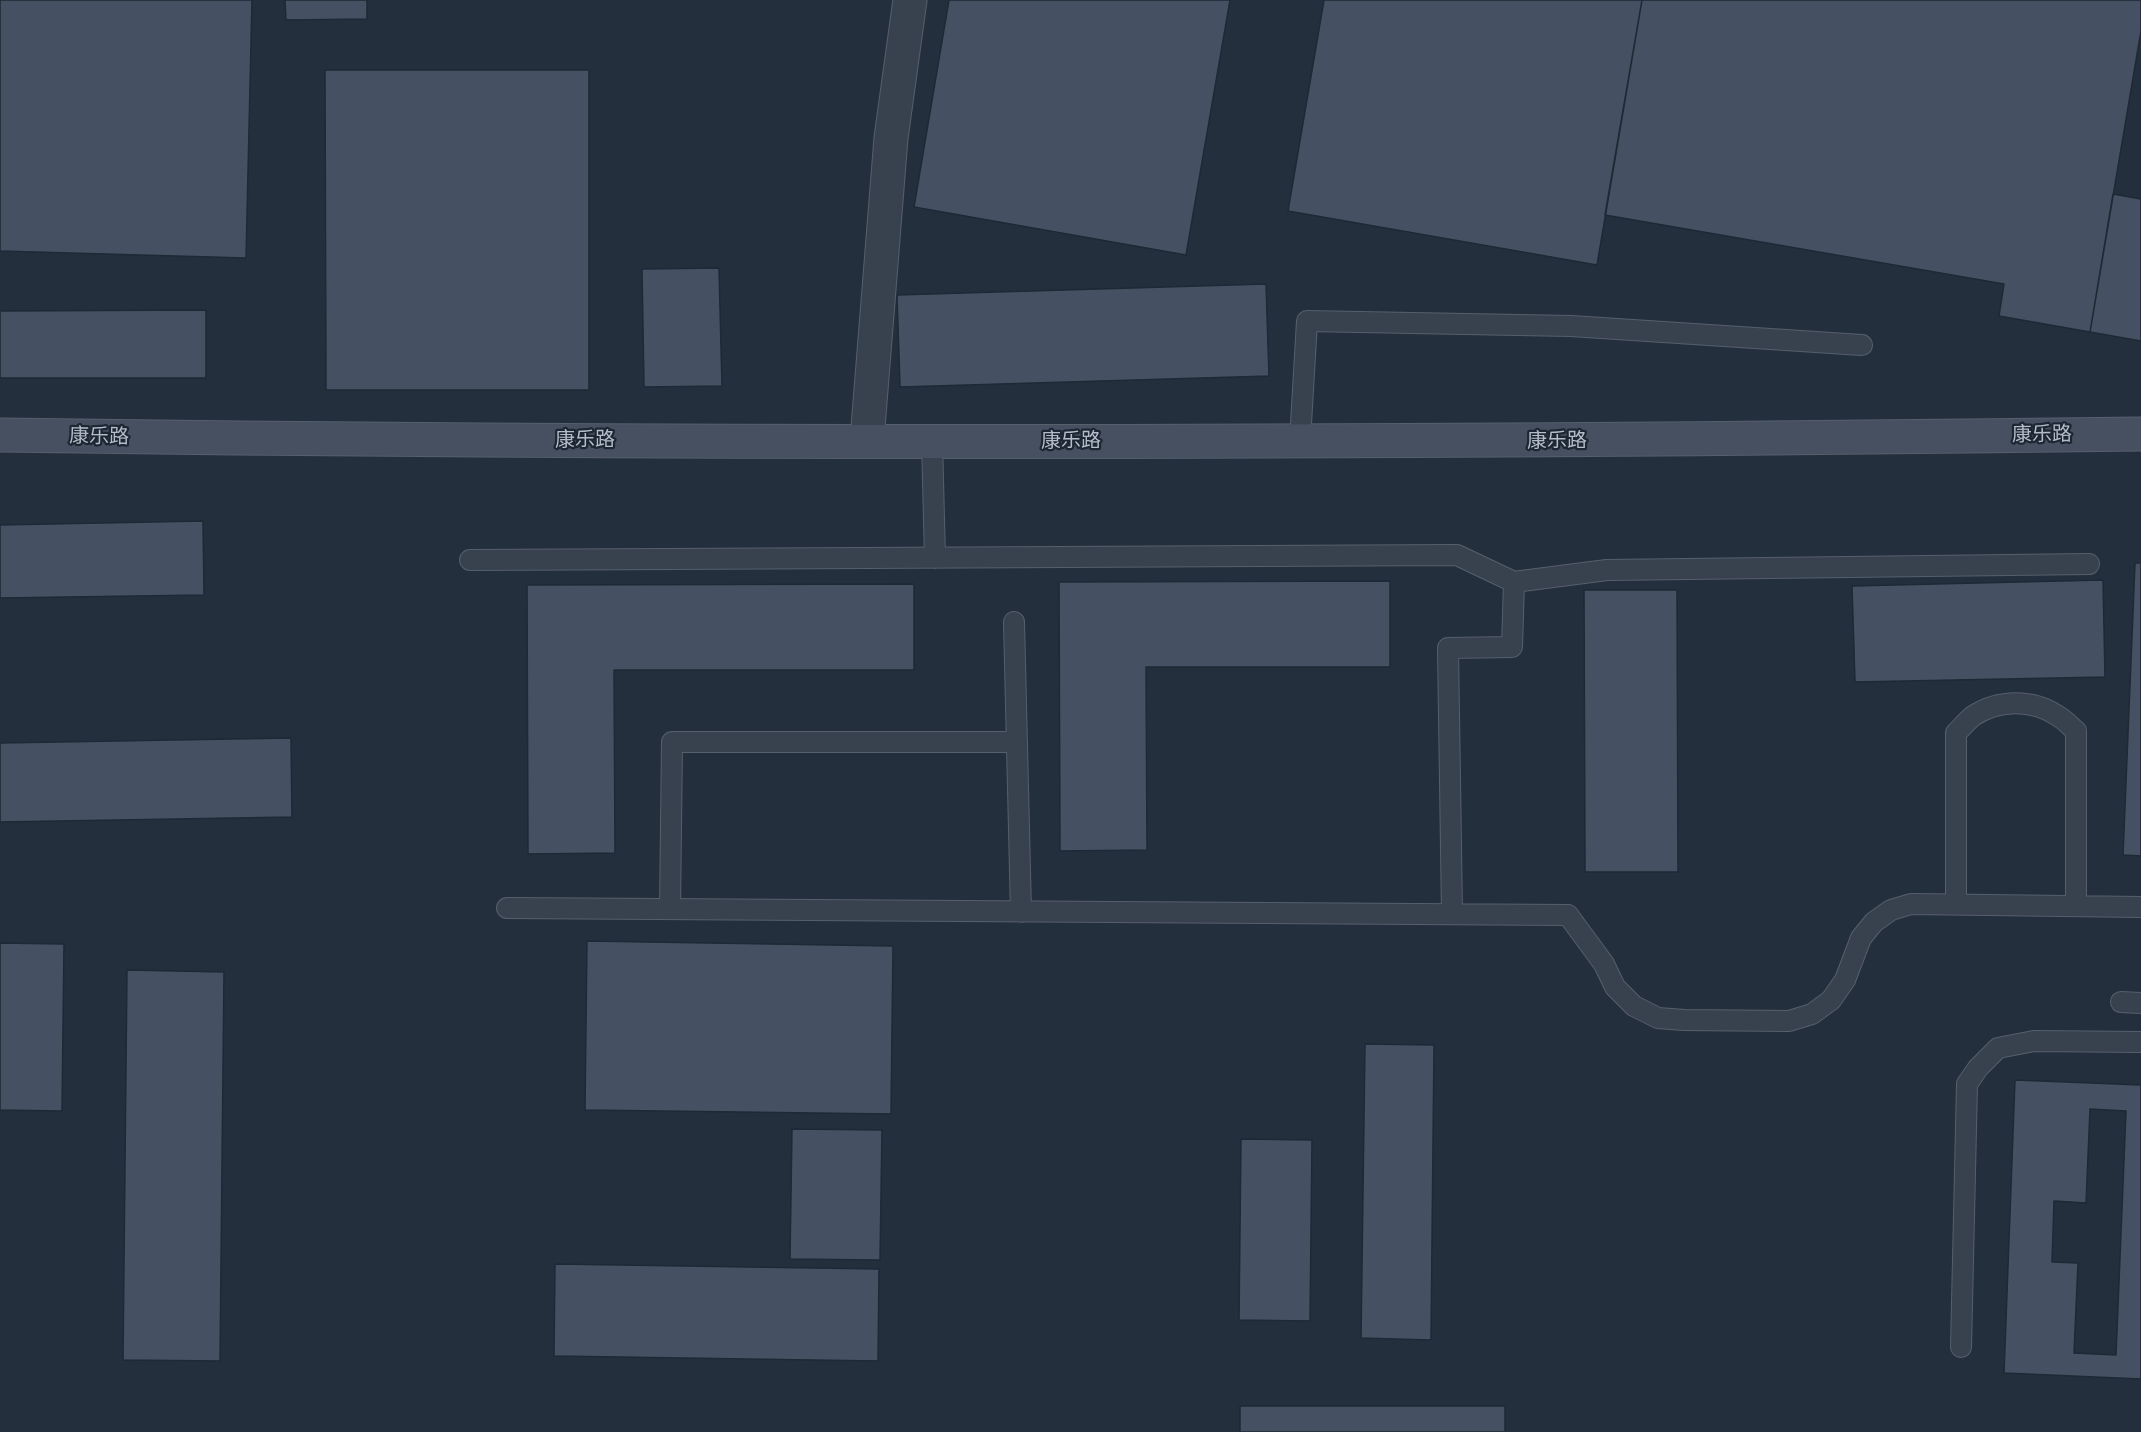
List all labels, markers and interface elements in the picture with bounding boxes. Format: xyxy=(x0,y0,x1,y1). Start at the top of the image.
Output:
street label: 康乐路 xyxy=(2012,422,2072,448)
street label: 康乐路 xyxy=(69,424,129,450)
street label: 康乐路 xyxy=(555,428,615,452)
street label: 康乐路 xyxy=(1041,429,1101,453)
street label: 康乐路 xyxy=(1527,429,1587,453)

